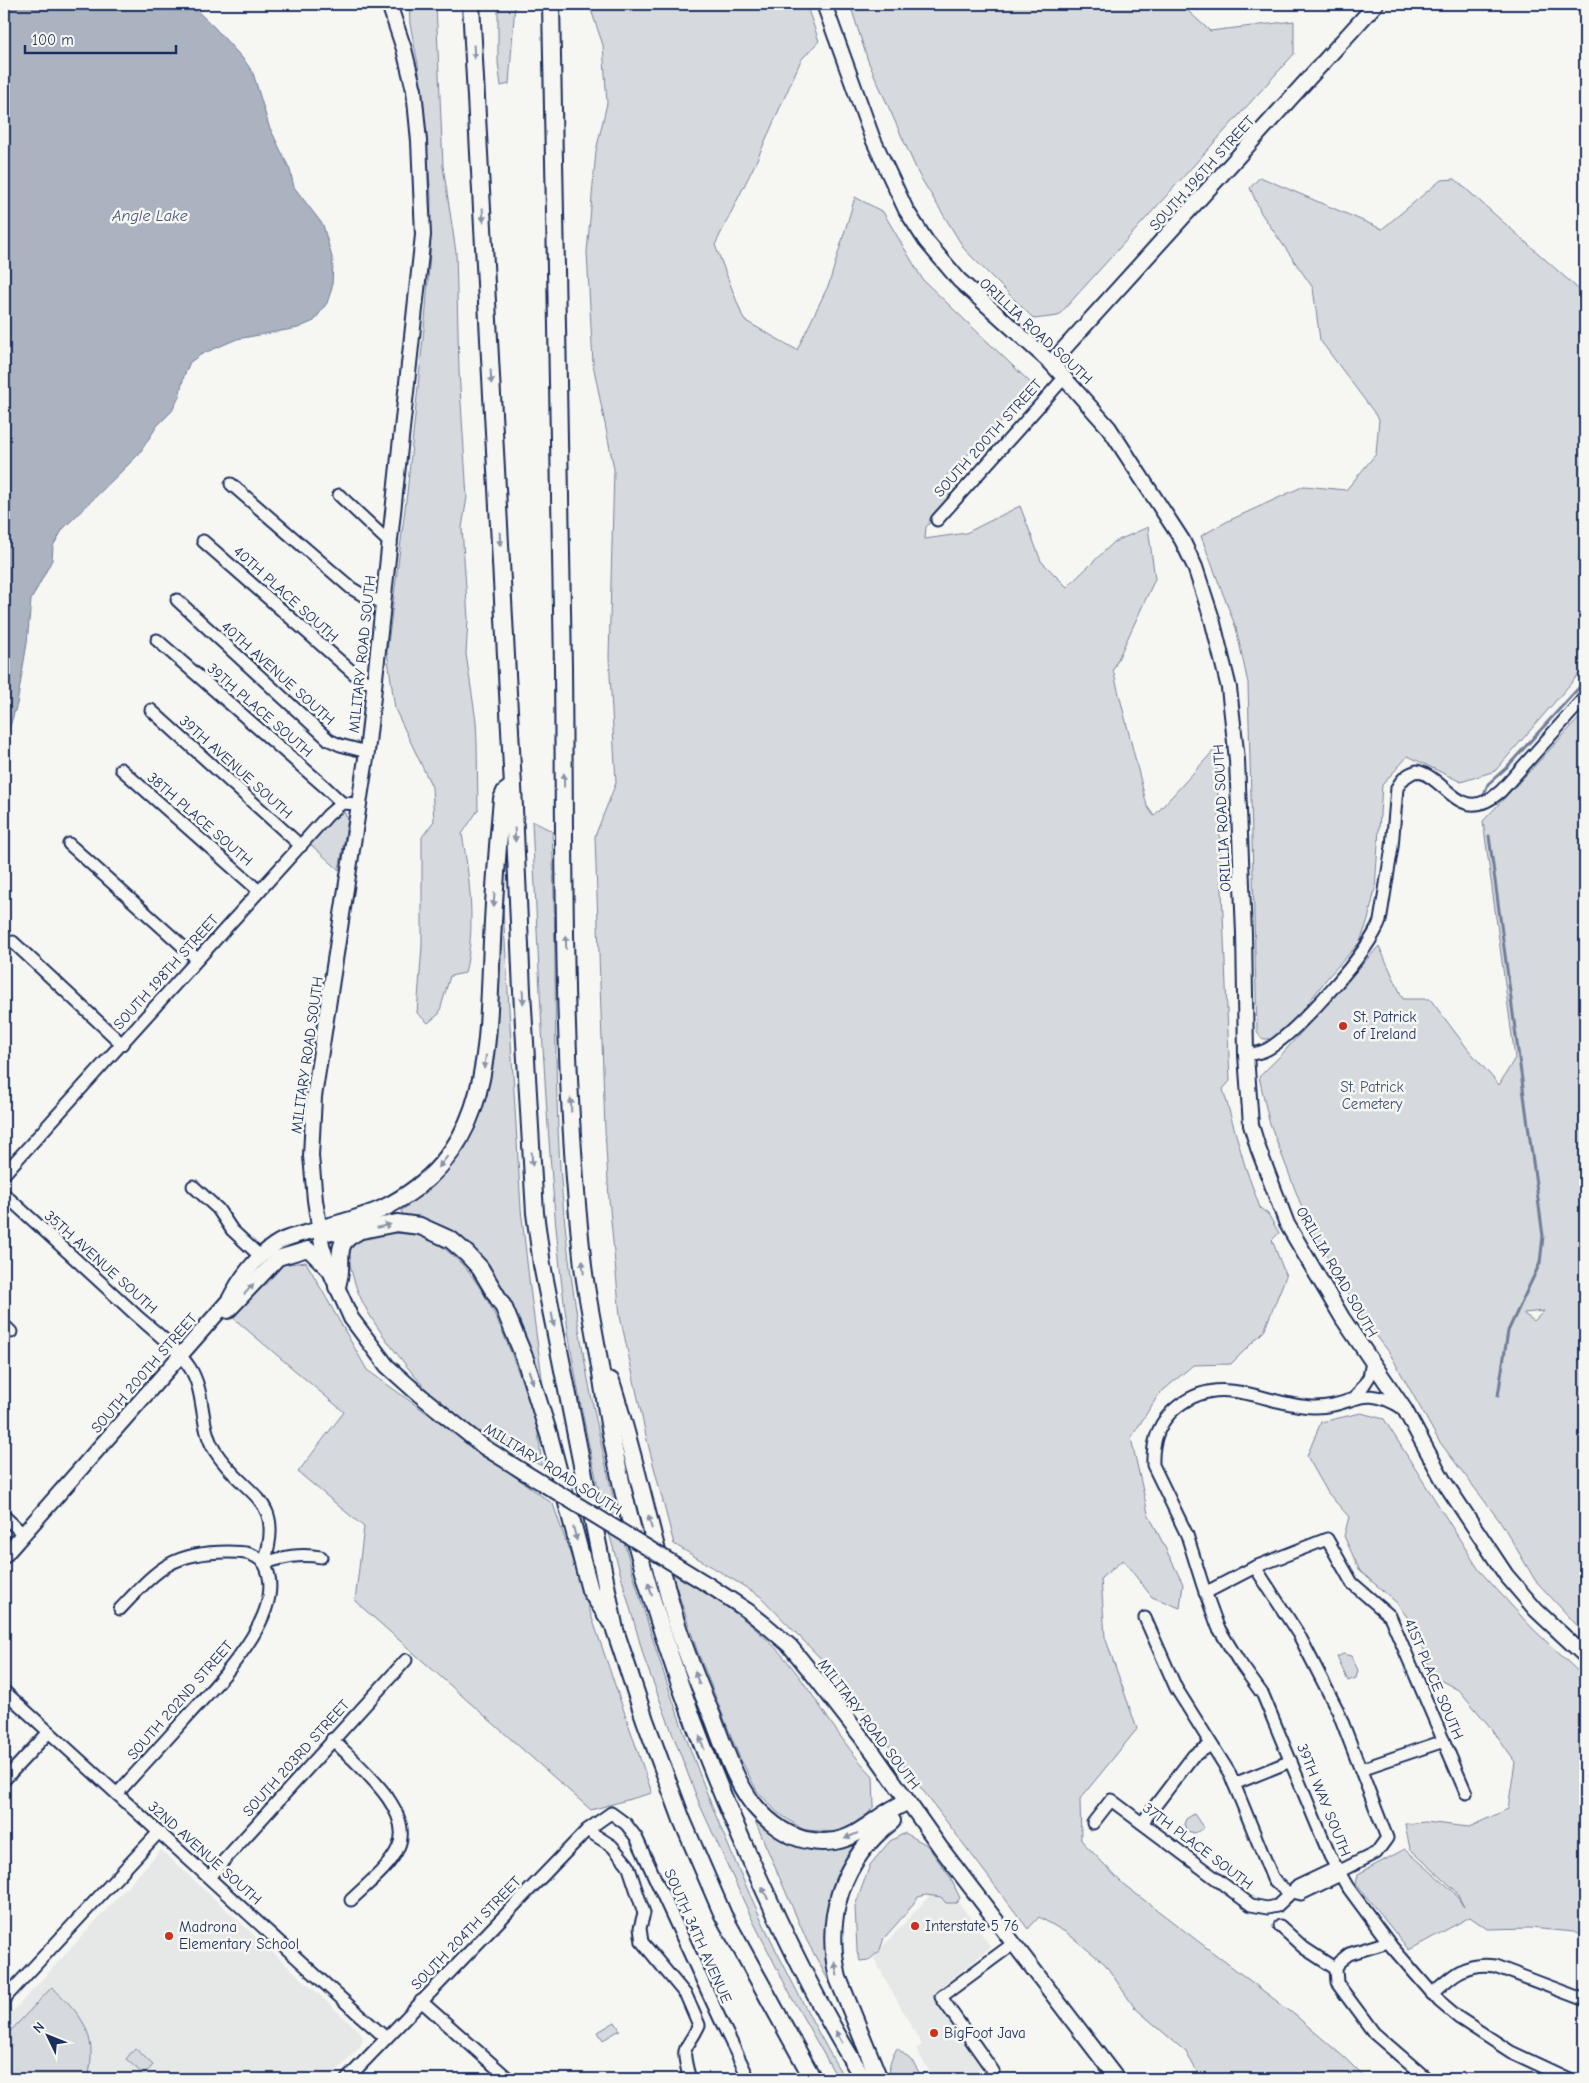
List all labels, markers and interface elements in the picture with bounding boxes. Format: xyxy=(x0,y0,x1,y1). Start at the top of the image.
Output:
scale bar xyxy=(25,22,176,54)
text: 100 m xyxy=(32,31,74,49)
one-way arrow xyxy=(470,45,478,61)
street label: SOUTH 196TH STREET xyxy=(1146,112,1259,234)
water label: Angle Lake xyxy=(111,207,188,225)
one-way arrow xyxy=(480,207,488,223)
street label: ORILLIA ROAD SOUTH xyxy=(976,274,1096,388)
one-way arrow xyxy=(488,369,496,385)
street label: SOUTH 200TH STREET xyxy=(930,375,1046,501)
one-way arrow xyxy=(496,531,504,547)
street label: 40TH PLACE SOUTH xyxy=(230,542,342,646)
street label: MILITARY ROAD SOUTH xyxy=(345,574,379,734)
street label: 40TH AVENUE SOUTH xyxy=(218,617,338,729)
street label: 39TH PLACE SOUTH xyxy=(204,659,316,761)
street label: 39TH AVENUE SOUTH xyxy=(176,712,296,822)
street label: ORILLIA ROAD SOUTH xyxy=(1209,744,1235,892)
street label: 38TH PLACE SOUTH xyxy=(144,768,256,870)
one-way arrow xyxy=(560,772,568,788)
one-way arrow xyxy=(512,827,520,843)
one-way arrow xyxy=(490,892,498,908)
street label: SOUTH 198TH STREET xyxy=(110,911,222,1033)
one-way arrow xyxy=(562,934,570,950)
street label: MILITARY ROAD SOUTH xyxy=(287,975,327,1135)
one-way arrow xyxy=(519,989,527,1005)
place label: St. Patrick of Ireland xyxy=(1353,1008,1417,1043)
marker: St. Patrick of Ireland xyxy=(1337,1020,1349,1032)
one-way arrow xyxy=(481,1054,489,1070)
park label: St. Patrick Cemetery xyxy=(1340,1078,1404,1113)
one-way arrow xyxy=(567,1097,575,1113)
one-way arrow xyxy=(528,1152,536,1168)
one-way arrow xyxy=(438,1155,448,1169)
street label: ORILLIA ROAD SOUTH xyxy=(1292,1204,1382,1340)
street label: 35TH AVENUE SOUTH xyxy=(41,1207,161,1317)
one-way arrow xyxy=(376,1222,391,1230)
one-way arrow xyxy=(579,1258,587,1274)
one-way arrow xyxy=(244,1283,255,1296)
street label: SOUTH 200TH STREET xyxy=(87,1309,201,1437)
one-way arrow xyxy=(549,1313,557,1329)
one-way arrow xyxy=(528,1370,535,1385)
street label: MILITARY ROAD SOUTH xyxy=(481,1419,625,1519)
one-way arrow xyxy=(646,1515,654,1530)
one-way arrow xyxy=(571,1526,579,1541)
one-way arrow xyxy=(646,1581,654,1596)
street label: 41ST PLACE SOUTH xyxy=(1400,1616,1468,1742)
street label: SOUTH 202ND STREET xyxy=(123,1637,237,1763)
street label: MILITARY ROAD SOUTH xyxy=(814,1655,924,1793)
one-way arrow xyxy=(693,1670,701,1685)
street label: SOUTH 203RD STREET xyxy=(239,1696,353,1820)
one-way arrow xyxy=(698,1735,706,1750)
street label: 39TH WAY SOUTH xyxy=(1293,1741,1355,1859)
street label: 32ND AVENUE SOUTH xyxy=(145,1797,265,1909)
street label: 37TH PLACE SOUTH xyxy=(1139,1799,1257,1893)
one-way arrow xyxy=(844,1833,858,1841)
street label: SOUTH 34TH AVENUE xyxy=(660,1866,736,2006)
street label: SOUTH 204TH STREET xyxy=(407,1872,525,1994)
one-way arrow xyxy=(761,1886,769,1900)
place label: Interstate 5 76 xyxy=(925,1917,1019,1935)
place label: Madrona Elementary School xyxy=(179,1918,299,1953)
marker: Interstate 5 76 xyxy=(909,1920,921,1932)
marker: Madrona Elementary School xyxy=(163,1930,175,1942)
one-way arrow xyxy=(832,1961,840,1977)
north arrow xyxy=(22,2010,72,2060)
text: N xyxy=(30,2018,48,2037)
place label: BigFoot Java xyxy=(944,2024,1026,2042)
marker: BigFoot Java xyxy=(928,2027,940,2039)
one-way arrow xyxy=(834,2031,843,2044)

